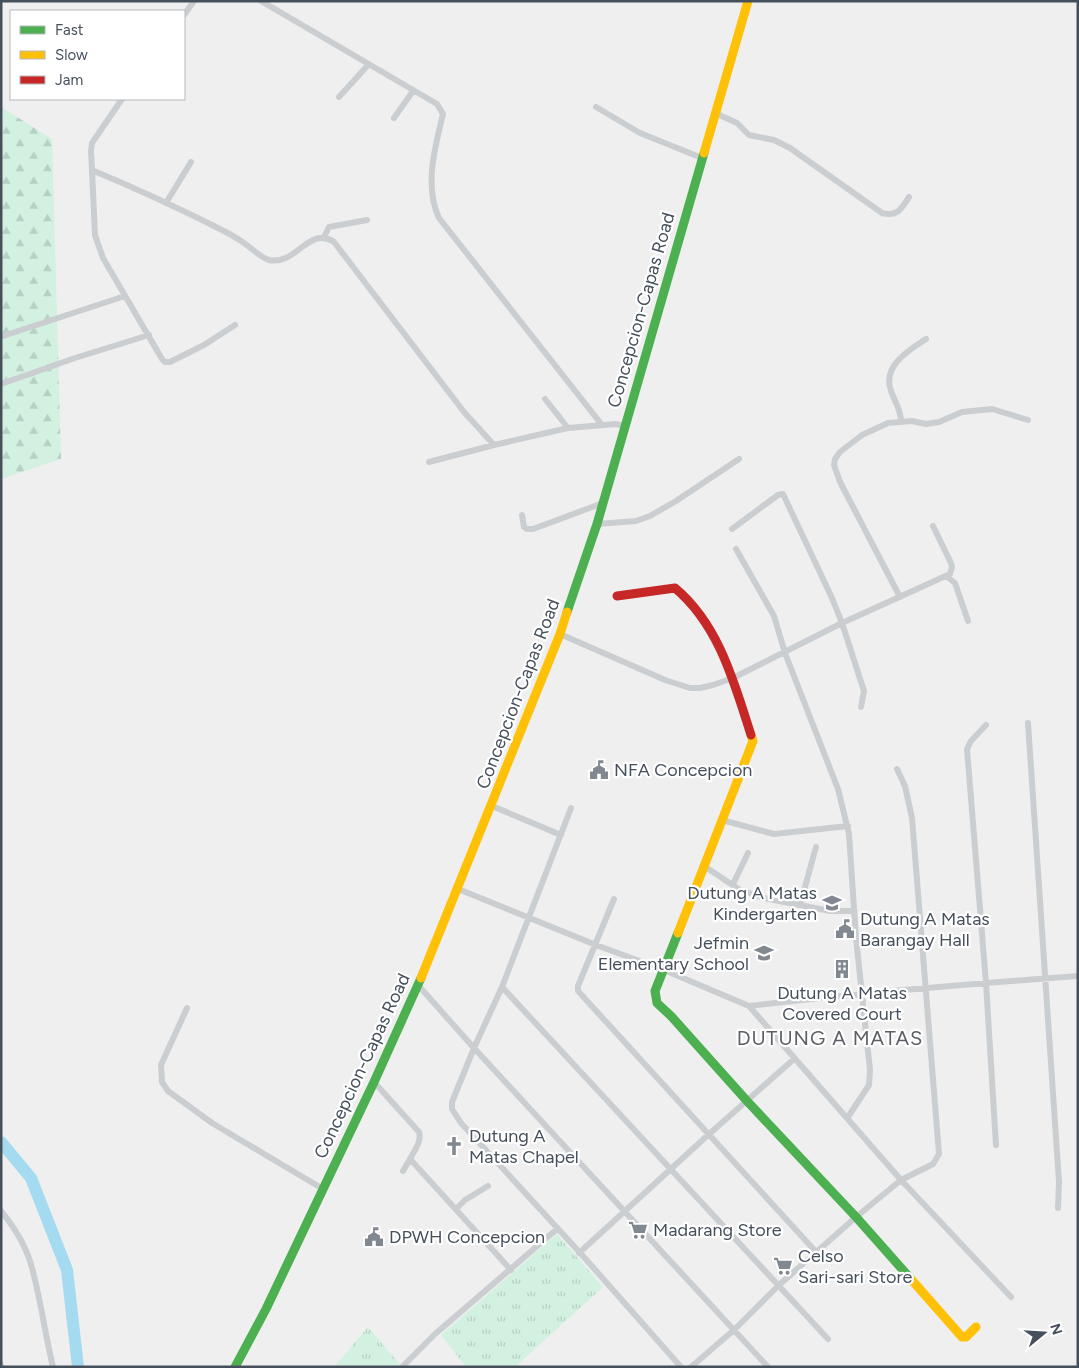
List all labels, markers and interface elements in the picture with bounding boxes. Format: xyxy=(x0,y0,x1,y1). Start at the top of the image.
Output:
legend xyxy=(10,10,185,100)
text: Fast xyxy=(55,21,84,39)
text: Slow xyxy=(55,46,88,64)
text: Jam xyxy=(55,71,83,89)
street label: Concepcion-Capas Road xyxy=(603,210,679,410)
street label: Concepcion-Capas Road xyxy=(472,596,564,792)
public building icon: NFA Concepcion xyxy=(588,759,610,781)
place label: NFA Concepcion xyxy=(614,759,752,781)
place label: Dutung A Matas Kindergarten xyxy=(687,882,817,925)
school or university icon: Dutung A Matas Kindergarten xyxy=(821,892,843,914)
place label: Dutung A Matas Barangay Hall xyxy=(860,908,990,951)
public building icon: Dutung A Matas Barangay Hall xyxy=(834,918,856,940)
place label: Jefmin Elementary School xyxy=(598,932,749,975)
school or university icon: Jefmin Elementary School xyxy=(753,942,775,964)
building icon: Dutung A Matas Covered Court xyxy=(831,958,853,980)
street label: Concepcion-Capas Road xyxy=(309,970,415,1162)
place label: Dutung A Matas Covered Court xyxy=(777,982,907,1025)
district label: DUTUNG A MATAS xyxy=(737,1026,923,1050)
place label: Dutung A Matas Chapel xyxy=(469,1125,579,1168)
church icon: Dutung A Matas Chapel xyxy=(443,1135,465,1157)
supermarket icon: Madarang Store xyxy=(627,1219,649,1241)
place label: Madarang Store xyxy=(653,1219,782,1241)
public building icon: DPWH Concepcion xyxy=(363,1226,385,1248)
place label: DPWH Concepcion xyxy=(389,1226,545,1248)
place label: Celso Sari-sari Store xyxy=(798,1245,913,1288)
supermarket icon: Celso Sari-sari Store xyxy=(772,1255,794,1277)
north arrow xyxy=(1019,1308,1069,1358)
text: N xyxy=(1046,1321,1066,1337)

